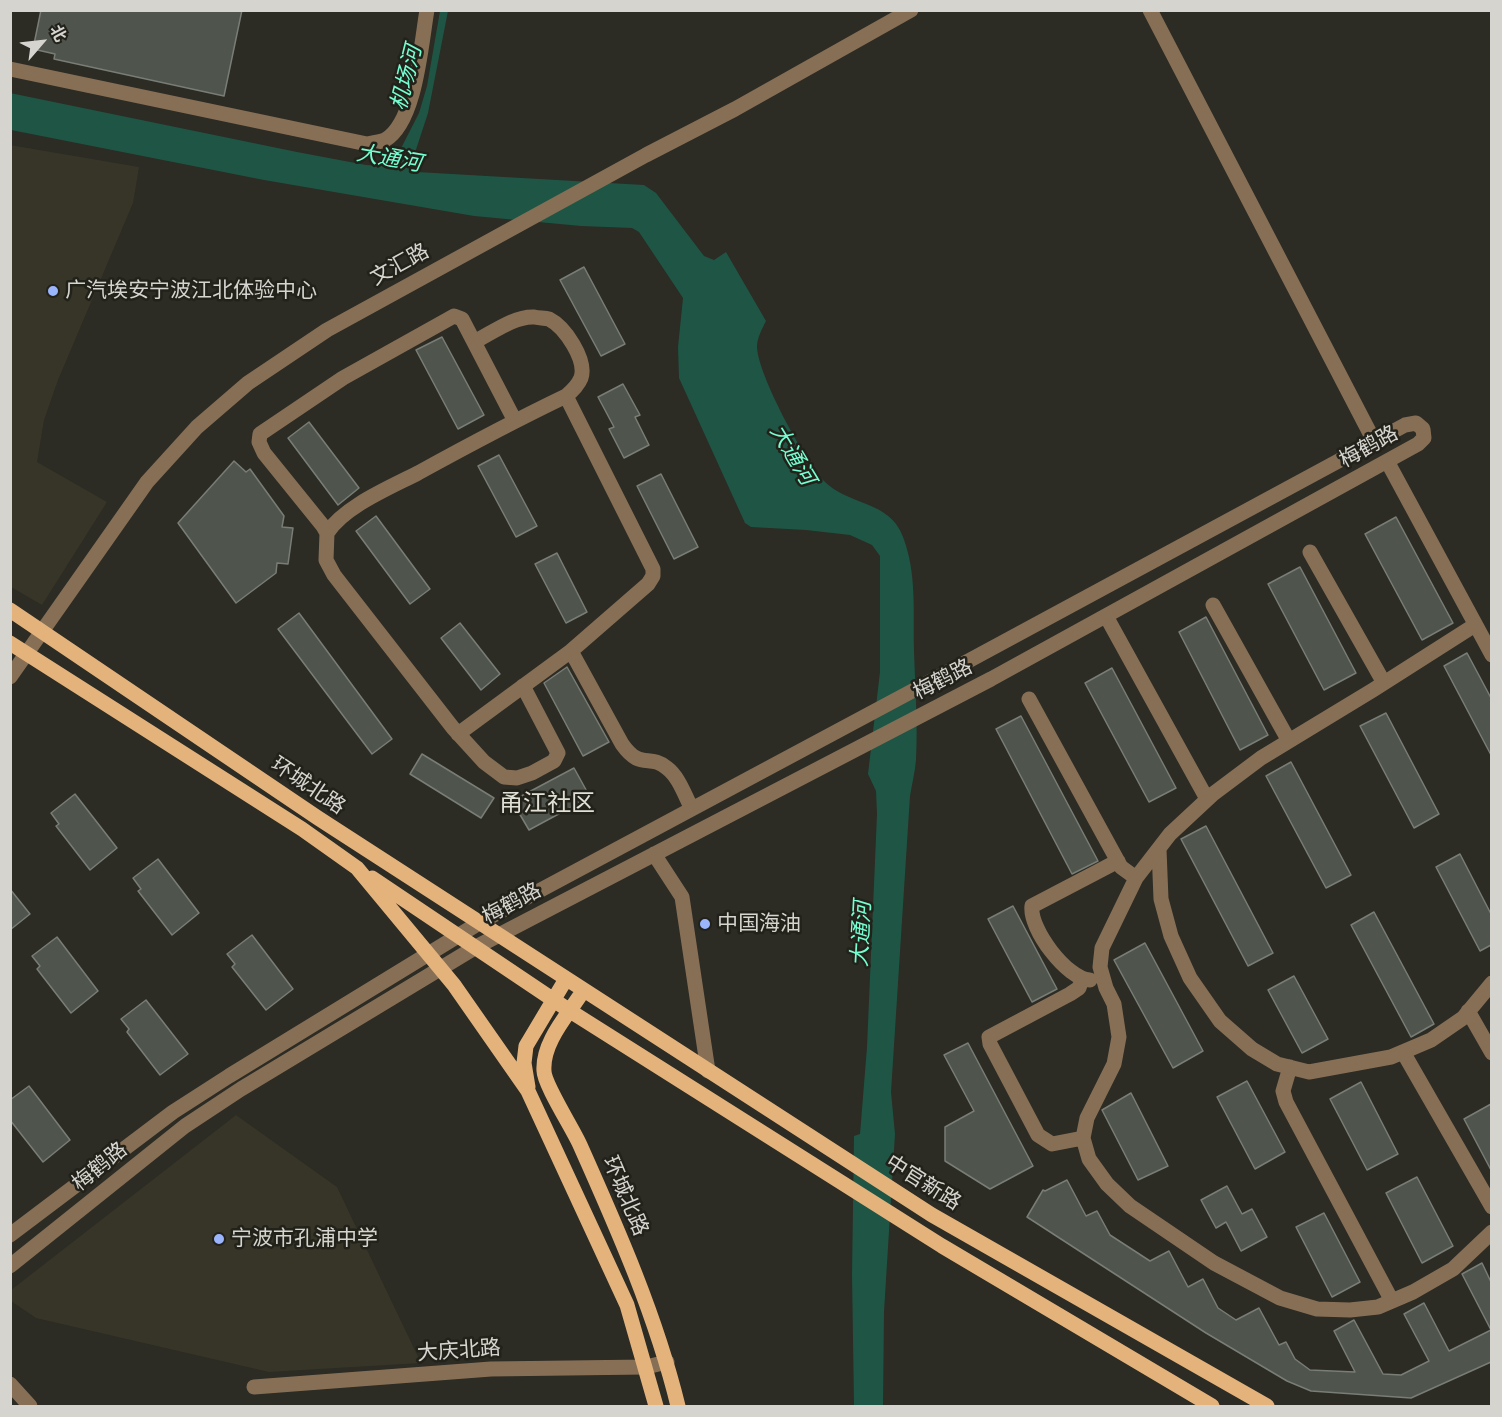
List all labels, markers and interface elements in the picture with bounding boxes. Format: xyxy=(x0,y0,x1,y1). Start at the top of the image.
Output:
north arrow xyxy=(12,12,72,72)
text: 北 xyxy=(46,22,70,45)
water label: 机场河 xyxy=(386,43,428,113)
water label: 大通河 xyxy=(354,140,424,178)
street label: 文汇路 xyxy=(366,239,434,291)
place label: 广汽埃安宁波江北体验中心 xyxy=(65,278,317,304)
marker: 广汽埃安宁波江北体验中心 xyxy=(46,284,60,298)
water label: 大通河 xyxy=(764,420,820,490)
street label: 梅鹤路 xyxy=(1335,421,1403,473)
street label: 梅鹤路 xyxy=(909,654,977,706)
street label: 环城北路 xyxy=(266,752,350,820)
district label: 甬江社区 xyxy=(499,790,595,818)
street label: 梅鹤路 xyxy=(478,878,546,930)
water label: 大通河 xyxy=(847,900,877,968)
place label: 中国海油 xyxy=(717,911,801,937)
marker: 中国海油 xyxy=(698,917,712,931)
street label: 梅鹤路 xyxy=(68,1137,132,1197)
street label: 中官新路 xyxy=(881,1150,965,1216)
street label: 环城北路 xyxy=(597,1152,653,1240)
place label: 宁波市孔浦中学 xyxy=(231,1226,378,1252)
marker: 宁波市孔浦中学 xyxy=(212,1232,226,1246)
street label: 大庆北路 xyxy=(416,1336,502,1366)

